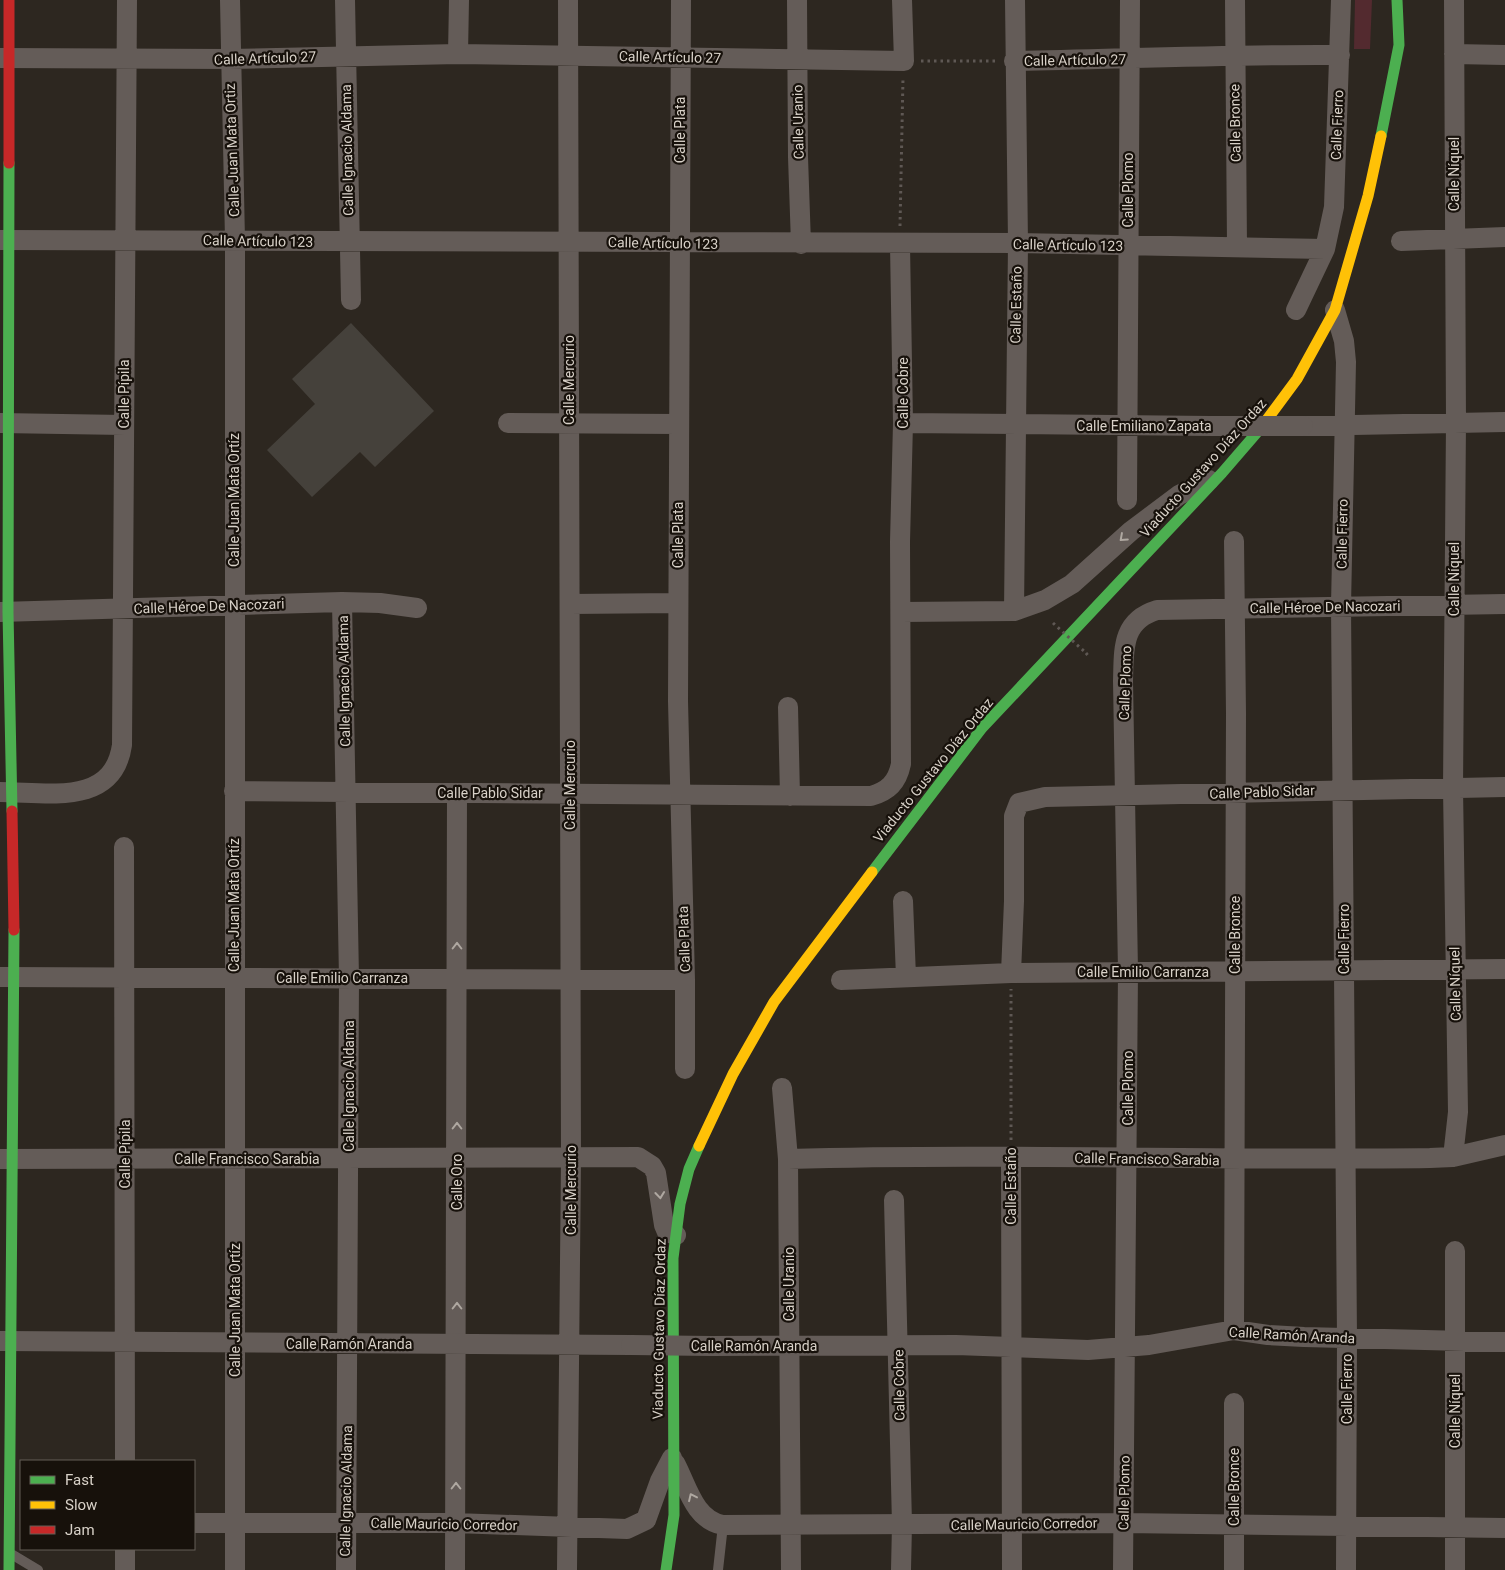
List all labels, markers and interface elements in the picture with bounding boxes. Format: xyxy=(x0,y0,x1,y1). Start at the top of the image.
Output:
street label: Calle Artículo 27 xyxy=(214,48,317,68)
street label: Calle Artículo 27 xyxy=(619,48,721,66)
street label: Calle Artículo 27 xyxy=(1024,51,1126,69)
street label: Calle Juan Mata Ortiz xyxy=(222,83,242,217)
street label: Calle Ignacio Aldama xyxy=(338,84,356,216)
street label: Calle Uranio xyxy=(789,84,807,159)
street label: Calle Bronce xyxy=(1226,84,1244,162)
street label: Calle Fierro xyxy=(1328,90,1346,160)
street label: Calle Plata xyxy=(672,97,688,163)
street label: Calle Níquel xyxy=(1446,137,1462,211)
street label: Calle Plomo xyxy=(1120,153,1136,227)
street label: Calle Artículo 123 xyxy=(203,232,313,250)
street label: Calle Artículo 123 xyxy=(608,234,718,252)
street label: Calle Artículo 123 xyxy=(1013,236,1123,254)
street label: Calle Estaño xyxy=(1007,266,1025,344)
street label: Calle Mercurio xyxy=(561,335,577,425)
street label: Calle Cobre xyxy=(895,357,911,429)
street label: Calle Pípila xyxy=(116,359,132,429)
street label: Viaducto Gustavo Díaz Ordaz xyxy=(1137,395,1269,541)
street label: Calle Emiliano Zapata xyxy=(1076,418,1212,434)
street label: Calle Juan Mata Ortíz xyxy=(226,433,242,567)
street label: Calle Fierro xyxy=(1333,499,1351,569)
street label: Calle Plata xyxy=(670,502,686,568)
one-way arrow xyxy=(1119,532,1128,541)
street label: Calle Níquel xyxy=(1446,542,1462,616)
street label: Calle Héroe De Nacozari xyxy=(133,595,285,617)
street label: Calle Héroe De Nacozari xyxy=(1249,598,1401,616)
street label: Calle Ignacio Aldama xyxy=(335,615,353,747)
street label: Calle Plomo xyxy=(1116,645,1134,721)
street label: Viaducto Gustavo Díaz Ordaz xyxy=(870,695,996,845)
street label: Calle Mercurio xyxy=(562,740,578,830)
street label: Calle Pablo Sidar xyxy=(1209,782,1315,802)
street label: Calle Pablo Sidar xyxy=(437,785,543,801)
street label: Calle Juan Mata Ortíz xyxy=(226,838,242,972)
street label: Calle Bronce xyxy=(1227,896,1243,974)
street label: Calle Fierro xyxy=(1336,904,1352,974)
street label: Calle Plata xyxy=(675,905,693,973)
one-way arrow xyxy=(452,942,462,950)
street label: Calle Níquel xyxy=(1446,947,1464,1021)
street label: Calle Emilio Carranza xyxy=(1077,964,1209,980)
street label: Calle Emilio Carranza xyxy=(276,970,408,986)
street label: Calle Ignacio Aldama xyxy=(341,1020,357,1152)
street label: Calle Plomo xyxy=(1120,1051,1136,1125)
street label: Calle Pípila xyxy=(117,1119,133,1189)
one-way arrow xyxy=(452,1122,462,1130)
street label: Calle Mercurio xyxy=(563,1145,579,1235)
street label: Calle Estaño xyxy=(1003,1147,1019,1225)
street label: Calle Francisco Sarabia xyxy=(1074,1150,1220,1168)
street label: Calle Francisco Sarabia xyxy=(174,1151,320,1167)
street label: Calle Oro xyxy=(449,1154,465,1210)
one-way arrow xyxy=(654,1191,665,1199)
street label: Viaducto Gustavo Díaz Ordaz xyxy=(649,1238,669,1420)
street label: Calle Juan Mata Ortíz xyxy=(227,1243,243,1377)
street label: Calle Uranio xyxy=(781,1247,797,1321)
one-way arrow xyxy=(452,1302,462,1310)
street label: Calle Ramón Aranda xyxy=(1228,1324,1356,1346)
street label: Calle Ramón Aranda xyxy=(286,1336,412,1352)
street label: Calle Ramón Aranda xyxy=(691,1338,817,1354)
street label: Calle Cobre xyxy=(890,1349,908,1421)
street label: Calle Fierro xyxy=(1339,1354,1355,1424)
street label: Calle Níquel xyxy=(1447,1374,1463,1448)
street label: Calle Ignacio Aldama xyxy=(337,1425,355,1557)
street label: Calle Bronce xyxy=(1226,1448,1242,1526)
street label: Calle Plomo xyxy=(1115,1455,1133,1531)
legend xyxy=(20,1460,195,1550)
text: Fast xyxy=(65,1471,94,1489)
one-way arrow xyxy=(450,1482,461,1490)
one-way arrow xyxy=(687,1493,698,1502)
text: Slow xyxy=(65,1496,97,1514)
street label: Calle Mauricio Corredor xyxy=(370,1515,518,1533)
street label: Calle Mauricio Corredor xyxy=(950,1515,1098,1533)
text: Jam xyxy=(65,1521,95,1539)

